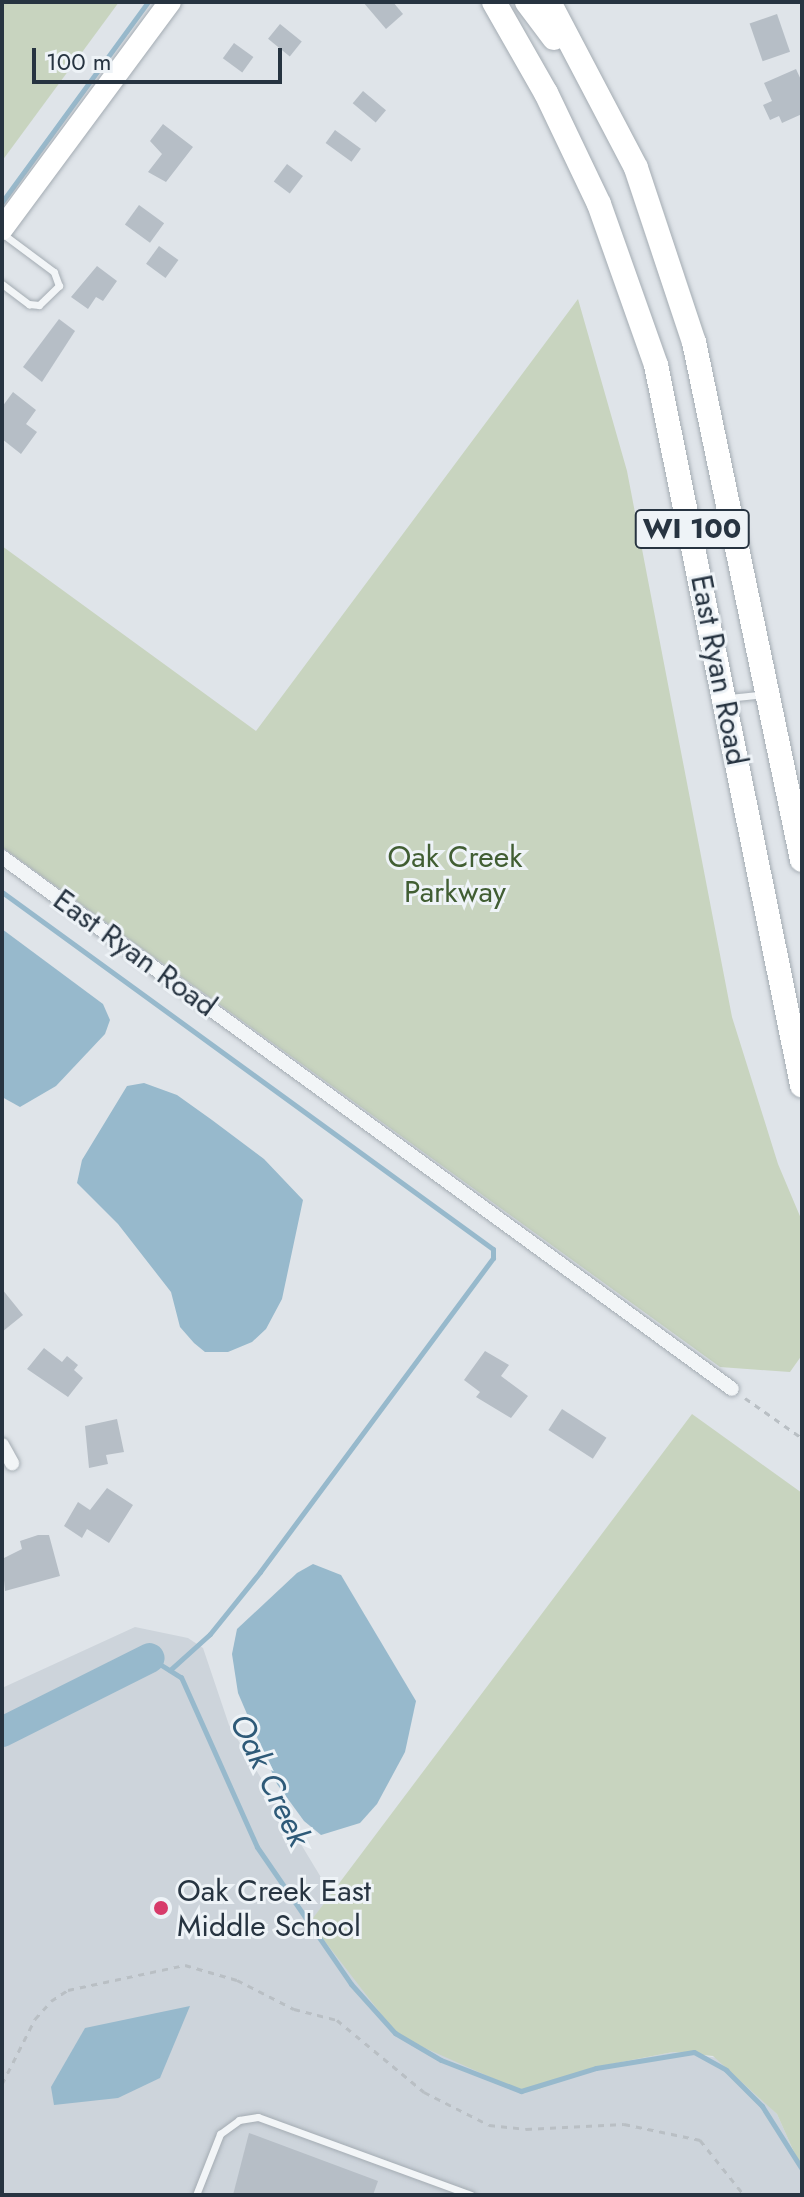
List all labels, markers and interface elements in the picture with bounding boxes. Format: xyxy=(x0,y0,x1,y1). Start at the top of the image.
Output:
scale bar xyxy=(36,32,286,82)
text: 100 m xyxy=(46,44,112,79)
road number: WI 100 xyxy=(634,505,750,553)
street label: East Ryan Road xyxy=(683,572,755,768)
park label: Oak Creek Parkway xyxy=(388,839,522,910)
street label: East Ryan Road xyxy=(46,882,224,1024)
water label: Oak Creek xyxy=(221,1707,319,1853)
place label: Oak Creek East Middle School xyxy=(177,1873,371,1944)
marker: Oak Creek East Middle School xyxy=(152,1899,170,1917)

